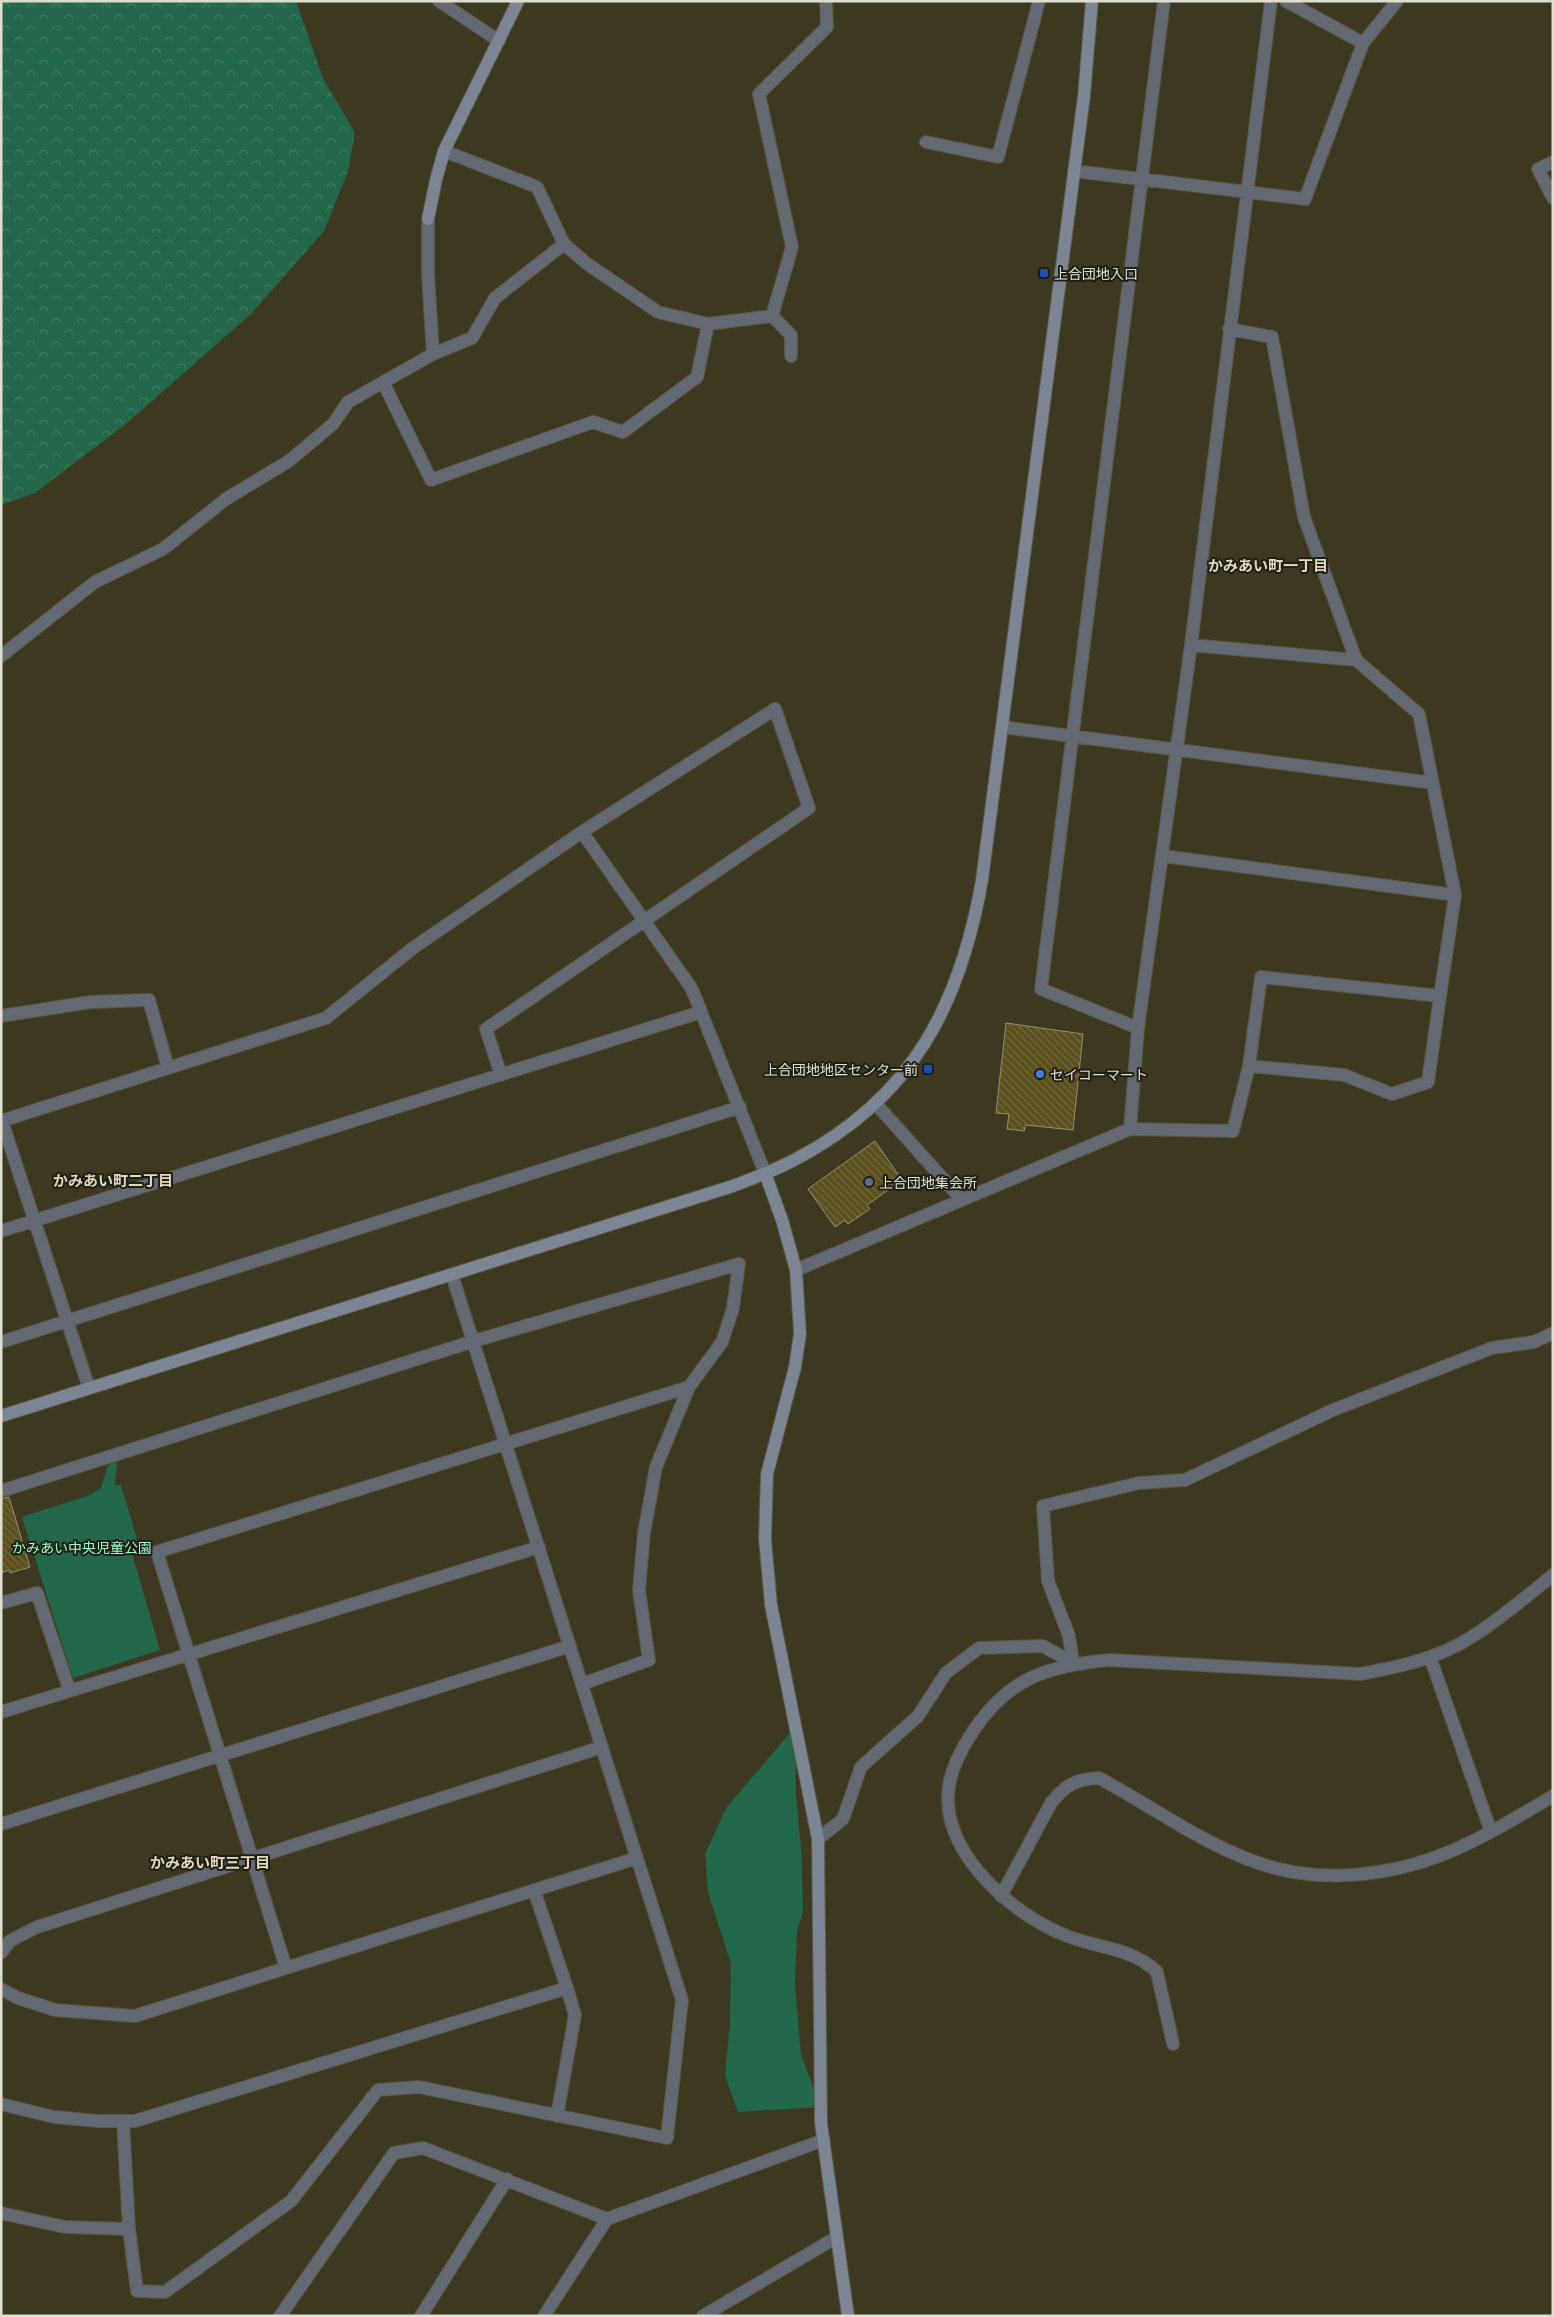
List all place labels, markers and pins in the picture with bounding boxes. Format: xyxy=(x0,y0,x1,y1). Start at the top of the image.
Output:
place label: 上合団地入口 xyxy=(1054,265,1138,282)
marker: 上合団地入口 xyxy=(1038,267,1050,279)
place label: 上合団地地区センター前 xyxy=(764,1061,918,1078)
marker: 上合団地地区センター前 xyxy=(922,1063,934,1075)
place label: セイコーマート xyxy=(1050,1066,1148,1083)
marker: セイコーマート xyxy=(1034,1068,1046,1080)
place label: 上合団地集会所 xyxy=(879,1174,977,1191)
marker: 上合団地集会所 xyxy=(863,1176,875,1188)

